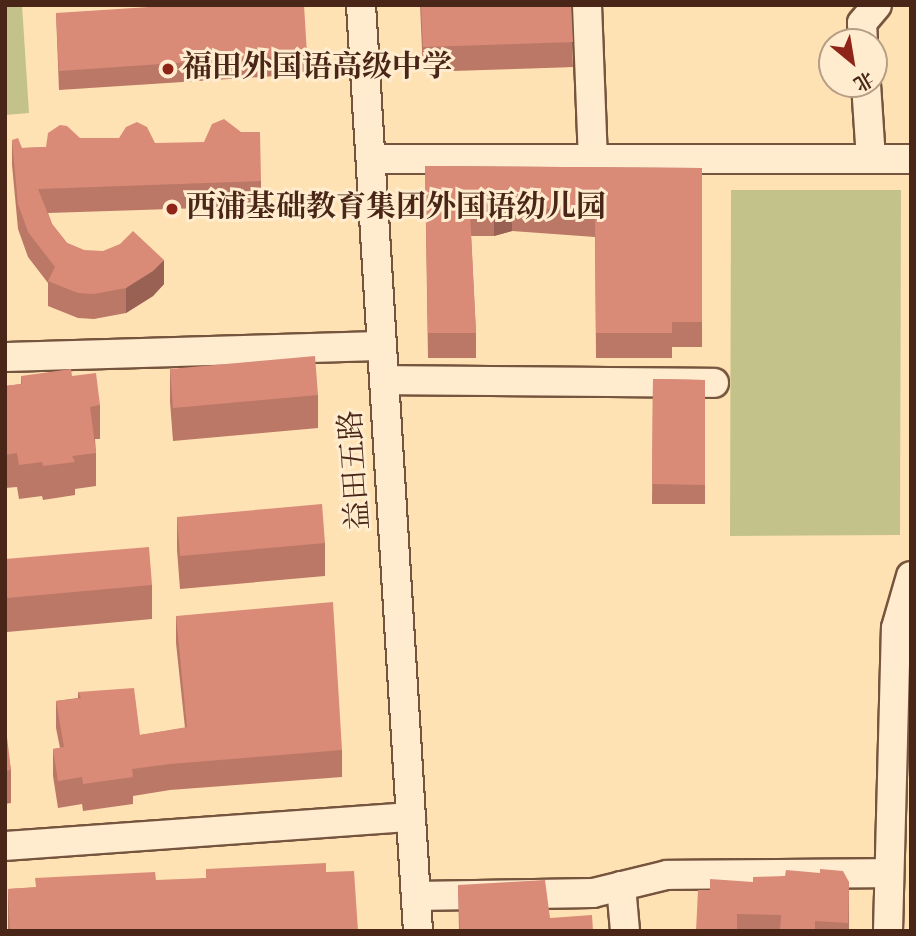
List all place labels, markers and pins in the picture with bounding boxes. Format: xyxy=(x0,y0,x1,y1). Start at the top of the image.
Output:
place label: 福田外国语高级中学 xyxy=(182,51,452,87)
marker: 福田外国语高级中学 xyxy=(160,61,176,77)
place label: 西浦基础教育集团外国语幼儿园 xyxy=(186,191,606,227)
marker: 西浦基础教育集团外国语幼儿园 xyxy=(164,201,180,217)

